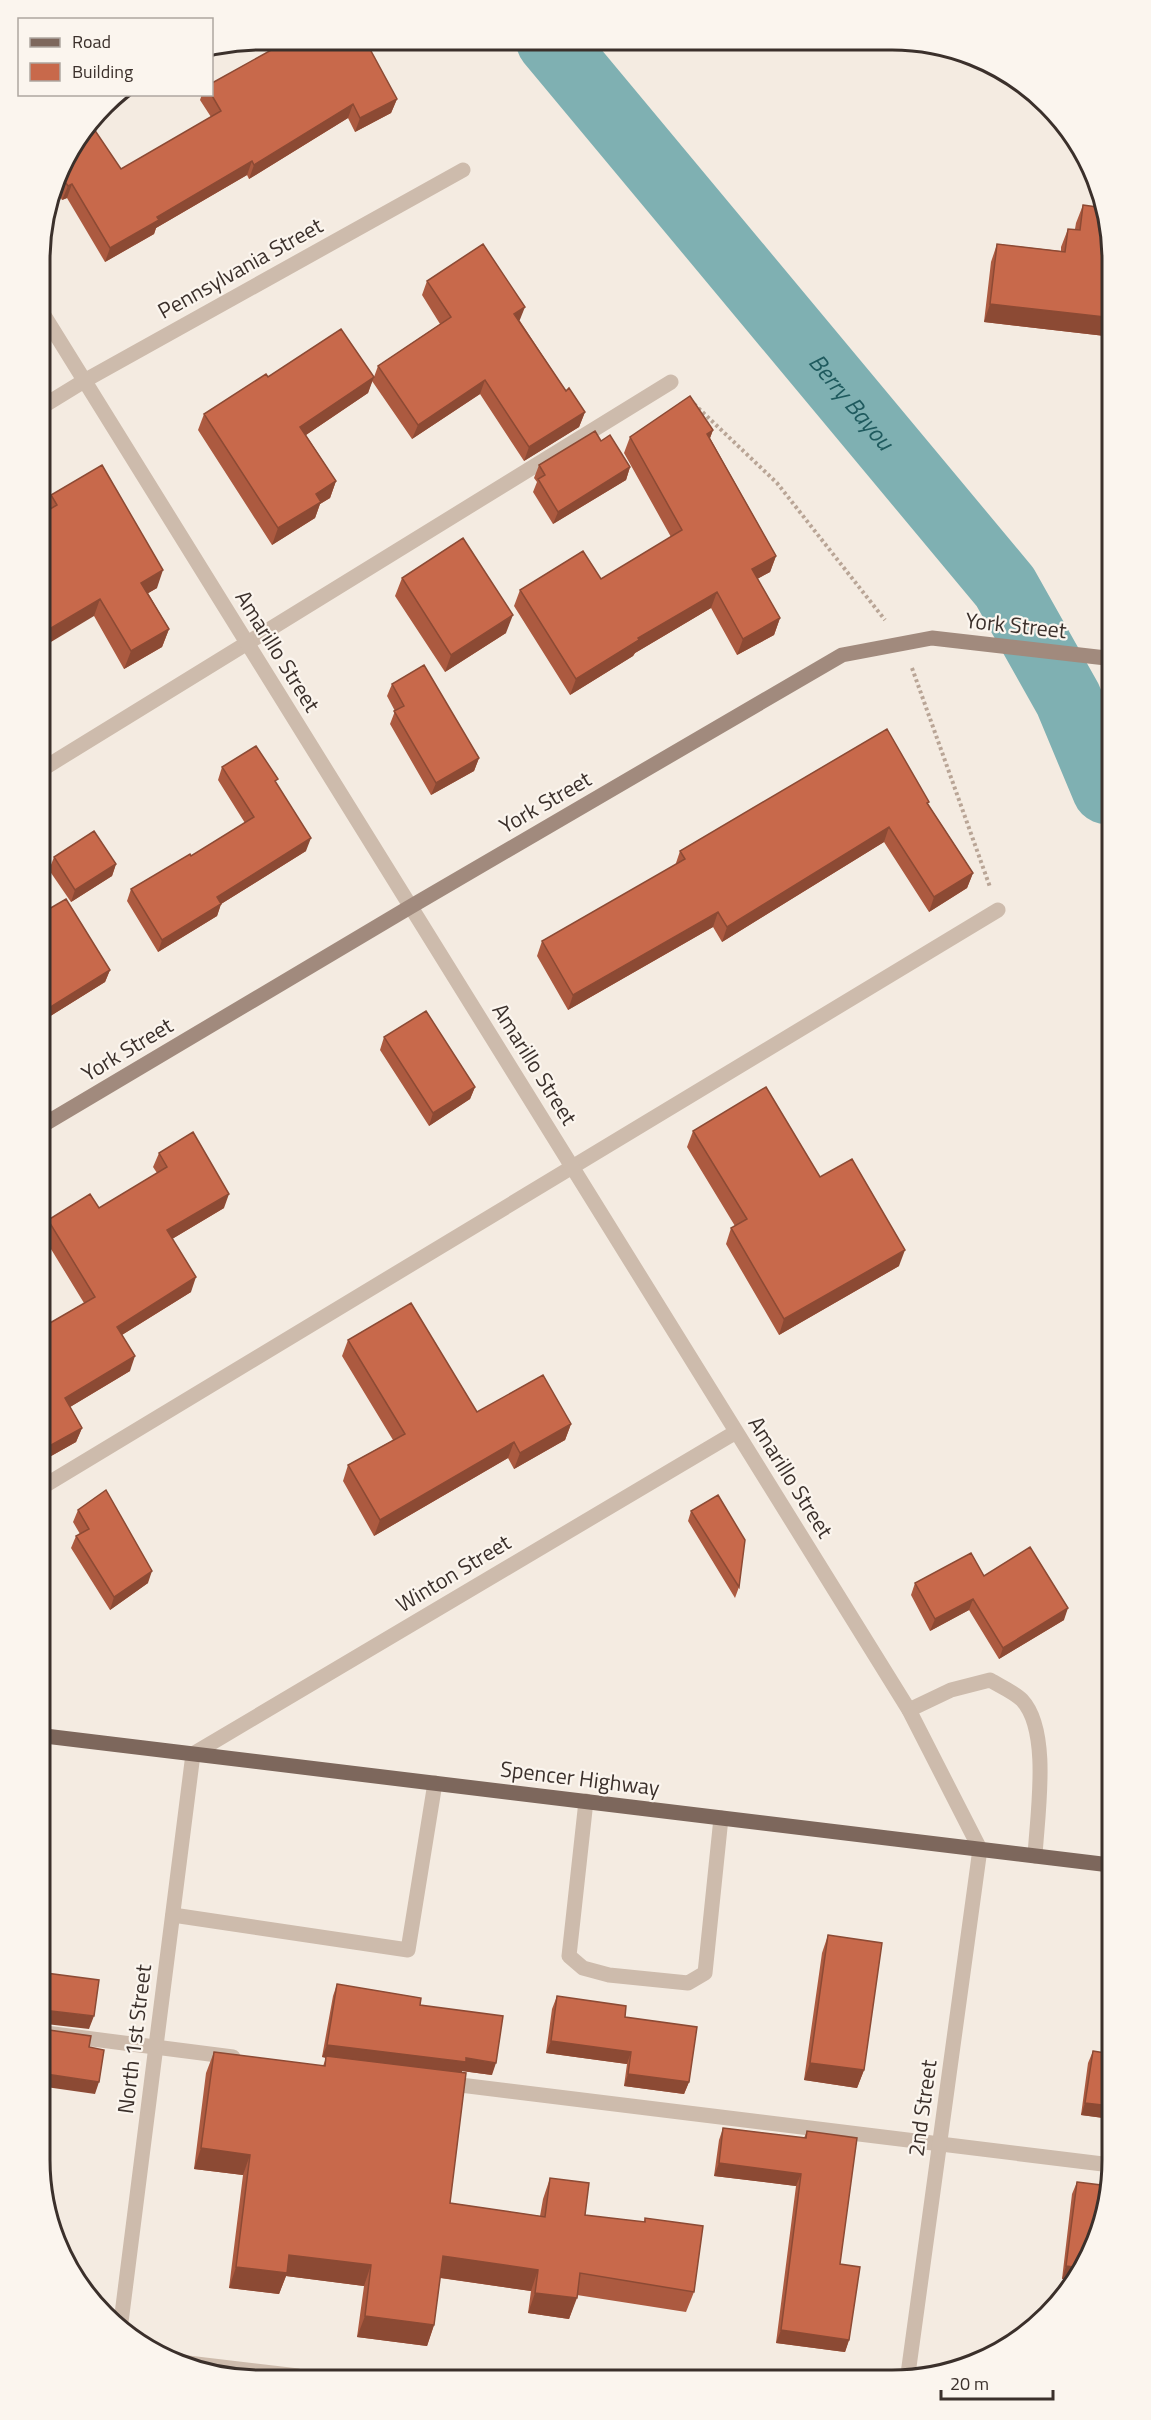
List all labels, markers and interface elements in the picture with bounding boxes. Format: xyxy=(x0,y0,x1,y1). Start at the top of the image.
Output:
legend xyxy=(18,18,213,96)
text: Road xyxy=(72,28,111,55)
text: Building xyxy=(72,58,133,85)
street label: Pennsylvania Street xyxy=(151,208,329,327)
water label: Berry Bayou xyxy=(801,345,904,459)
street label: Amarillo Street xyxy=(227,583,329,719)
street label: York Street xyxy=(964,603,1069,647)
street label: York Street xyxy=(492,762,598,842)
street label: Amarillo Street xyxy=(484,996,586,1132)
street label: York Street xyxy=(75,1008,180,1090)
street label: Amarillo Street xyxy=(740,1409,842,1545)
street label: Winton Street xyxy=(389,1525,517,1621)
street label: Spencer Highway xyxy=(498,1751,662,1805)
street label: North 1st Street xyxy=(108,1962,160,2116)
street label: 2nd Street xyxy=(898,2057,946,2159)
scale bar xyxy=(941,2363,1054,2401)
text: 20 m xyxy=(950,2370,989,2397)

